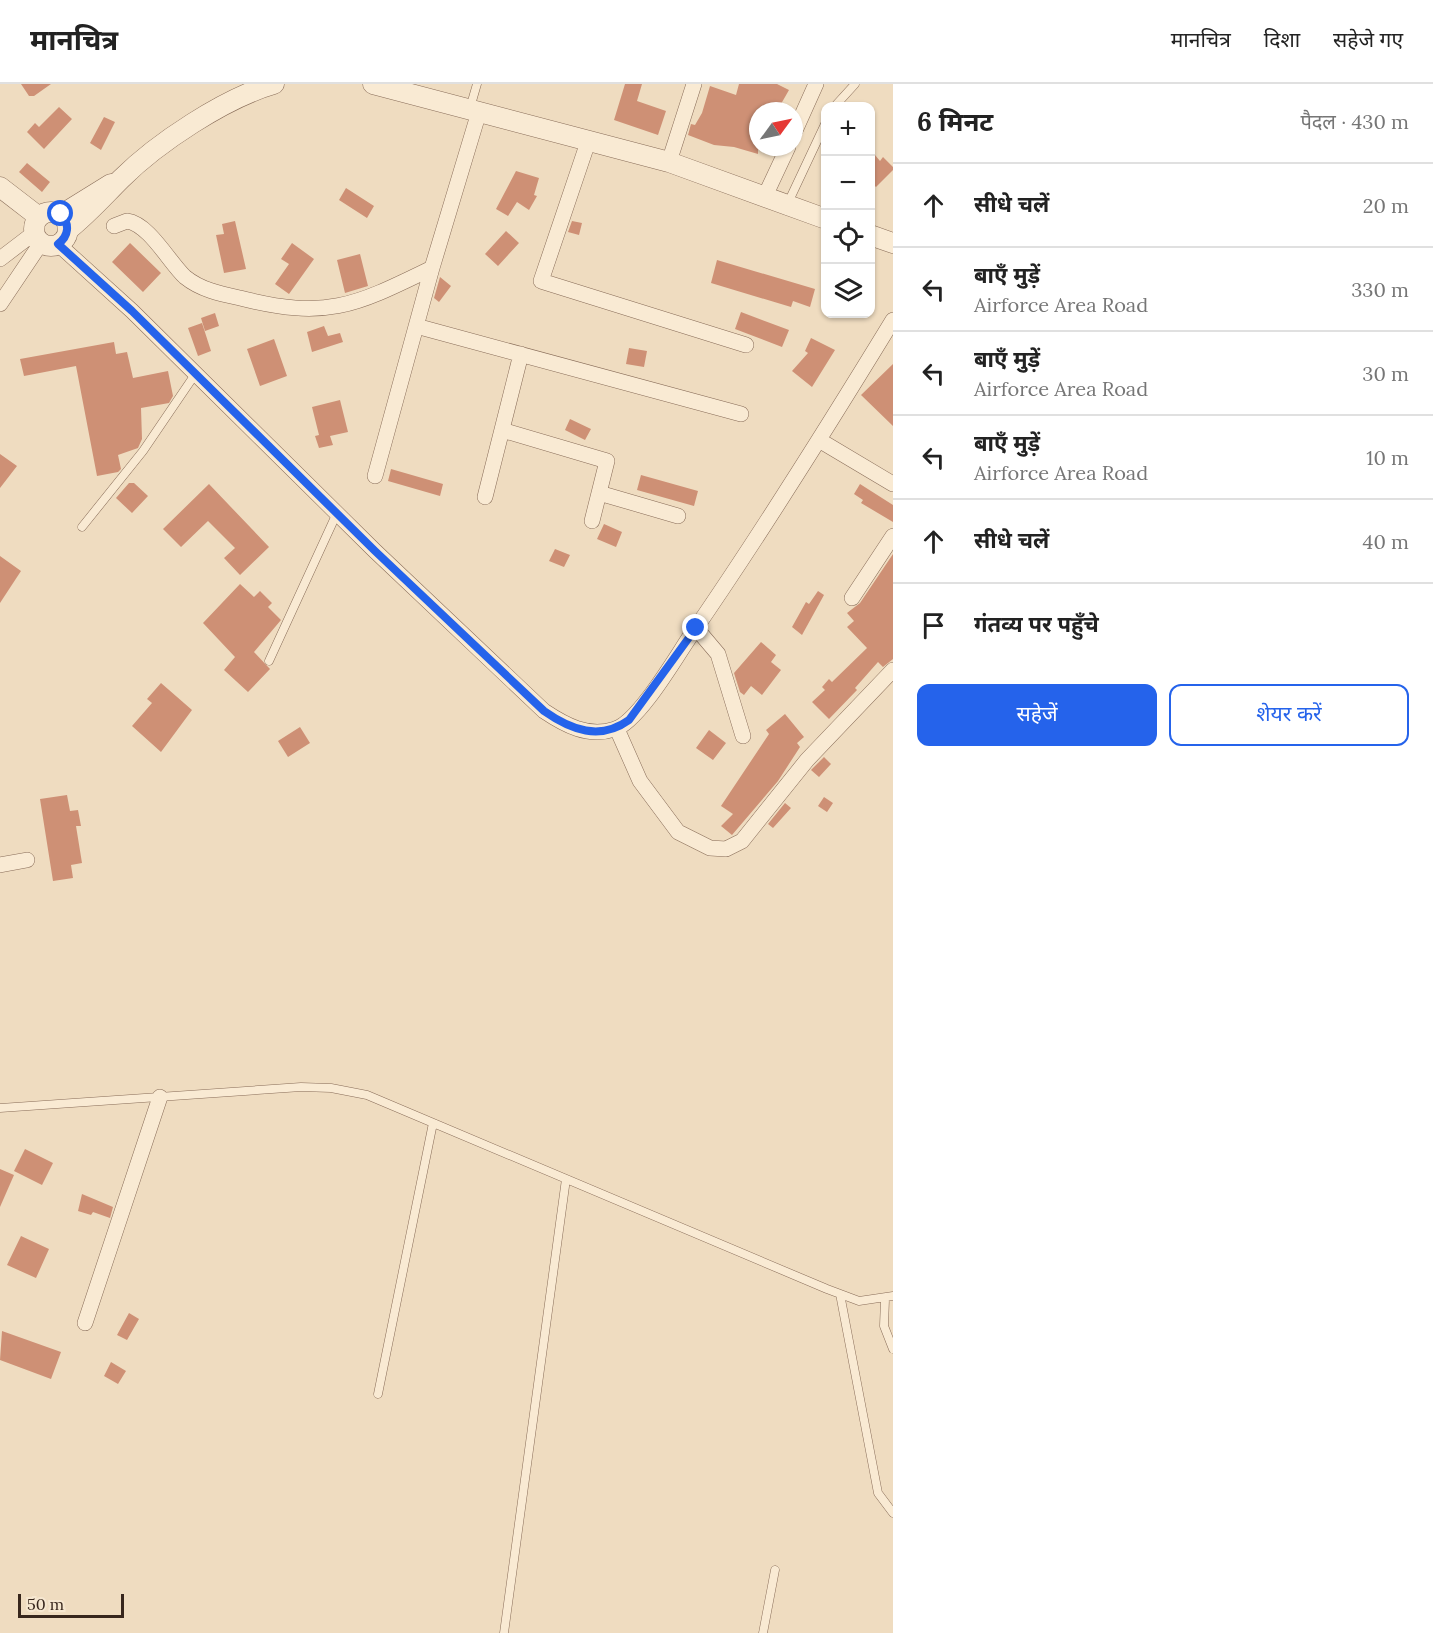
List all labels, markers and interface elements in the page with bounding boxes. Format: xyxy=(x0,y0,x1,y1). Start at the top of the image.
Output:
text: मानचित्र xyxy=(30,22,118,58)
text: मानचित्र xyxy=(1171,26,1231,53)
text: दिशा xyxy=(1264,26,1300,53)
text: सहेजे गए xyxy=(1333,26,1403,53)
north arrow xyxy=(749,102,803,156)
map controls xyxy=(821,102,875,318)
button: + xyxy=(821,102,875,156)
text: 6 मिनट xyxy=(917,105,993,138)
text: पैदल · 430 m xyxy=(1300,109,1409,134)
button: − xyxy=(821,156,875,210)
icon: ahead xyxy=(917,189,950,222)
text: सीधे चलें xyxy=(974,190,1049,218)
text: 20 m xyxy=(1363,193,1409,218)
route start xyxy=(47,200,73,226)
button: locate xyxy=(821,210,875,264)
text: बाएँ मुड़ें xyxy=(974,261,1040,289)
button: layers xyxy=(821,264,875,318)
icon: left xyxy=(917,273,950,306)
text: 330 m xyxy=(1351,277,1409,302)
text: Airforce Area Road xyxy=(974,292,1148,317)
text: बाएँ मुड़ें xyxy=(974,345,1040,373)
icon: left xyxy=(917,357,950,390)
text: 30 m xyxy=(1362,361,1409,386)
text: Airforce Area Road xyxy=(974,376,1148,401)
text: बाएँ मुड़ें xyxy=(974,429,1040,457)
icon: left xyxy=(917,441,950,474)
text: 10 m xyxy=(1366,445,1409,470)
text: Airforce Area Road xyxy=(974,460,1148,485)
icon: ahead xyxy=(917,525,950,558)
text: सीधे चलें xyxy=(974,526,1049,554)
text: 40 m xyxy=(1363,529,1409,554)
icon: arrive xyxy=(917,609,950,642)
text: गंतव्य पर पहुँचे xyxy=(974,610,1099,638)
route end xyxy=(682,614,708,640)
button: सहेजें xyxy=(917,684,1157,746)
button: शेयर करें xyxy=(1169,684,1409,746)
scale bar xyxy=(18,1591,124,1618)
text: 50 m xyxy=(27,1594,64,1614)

